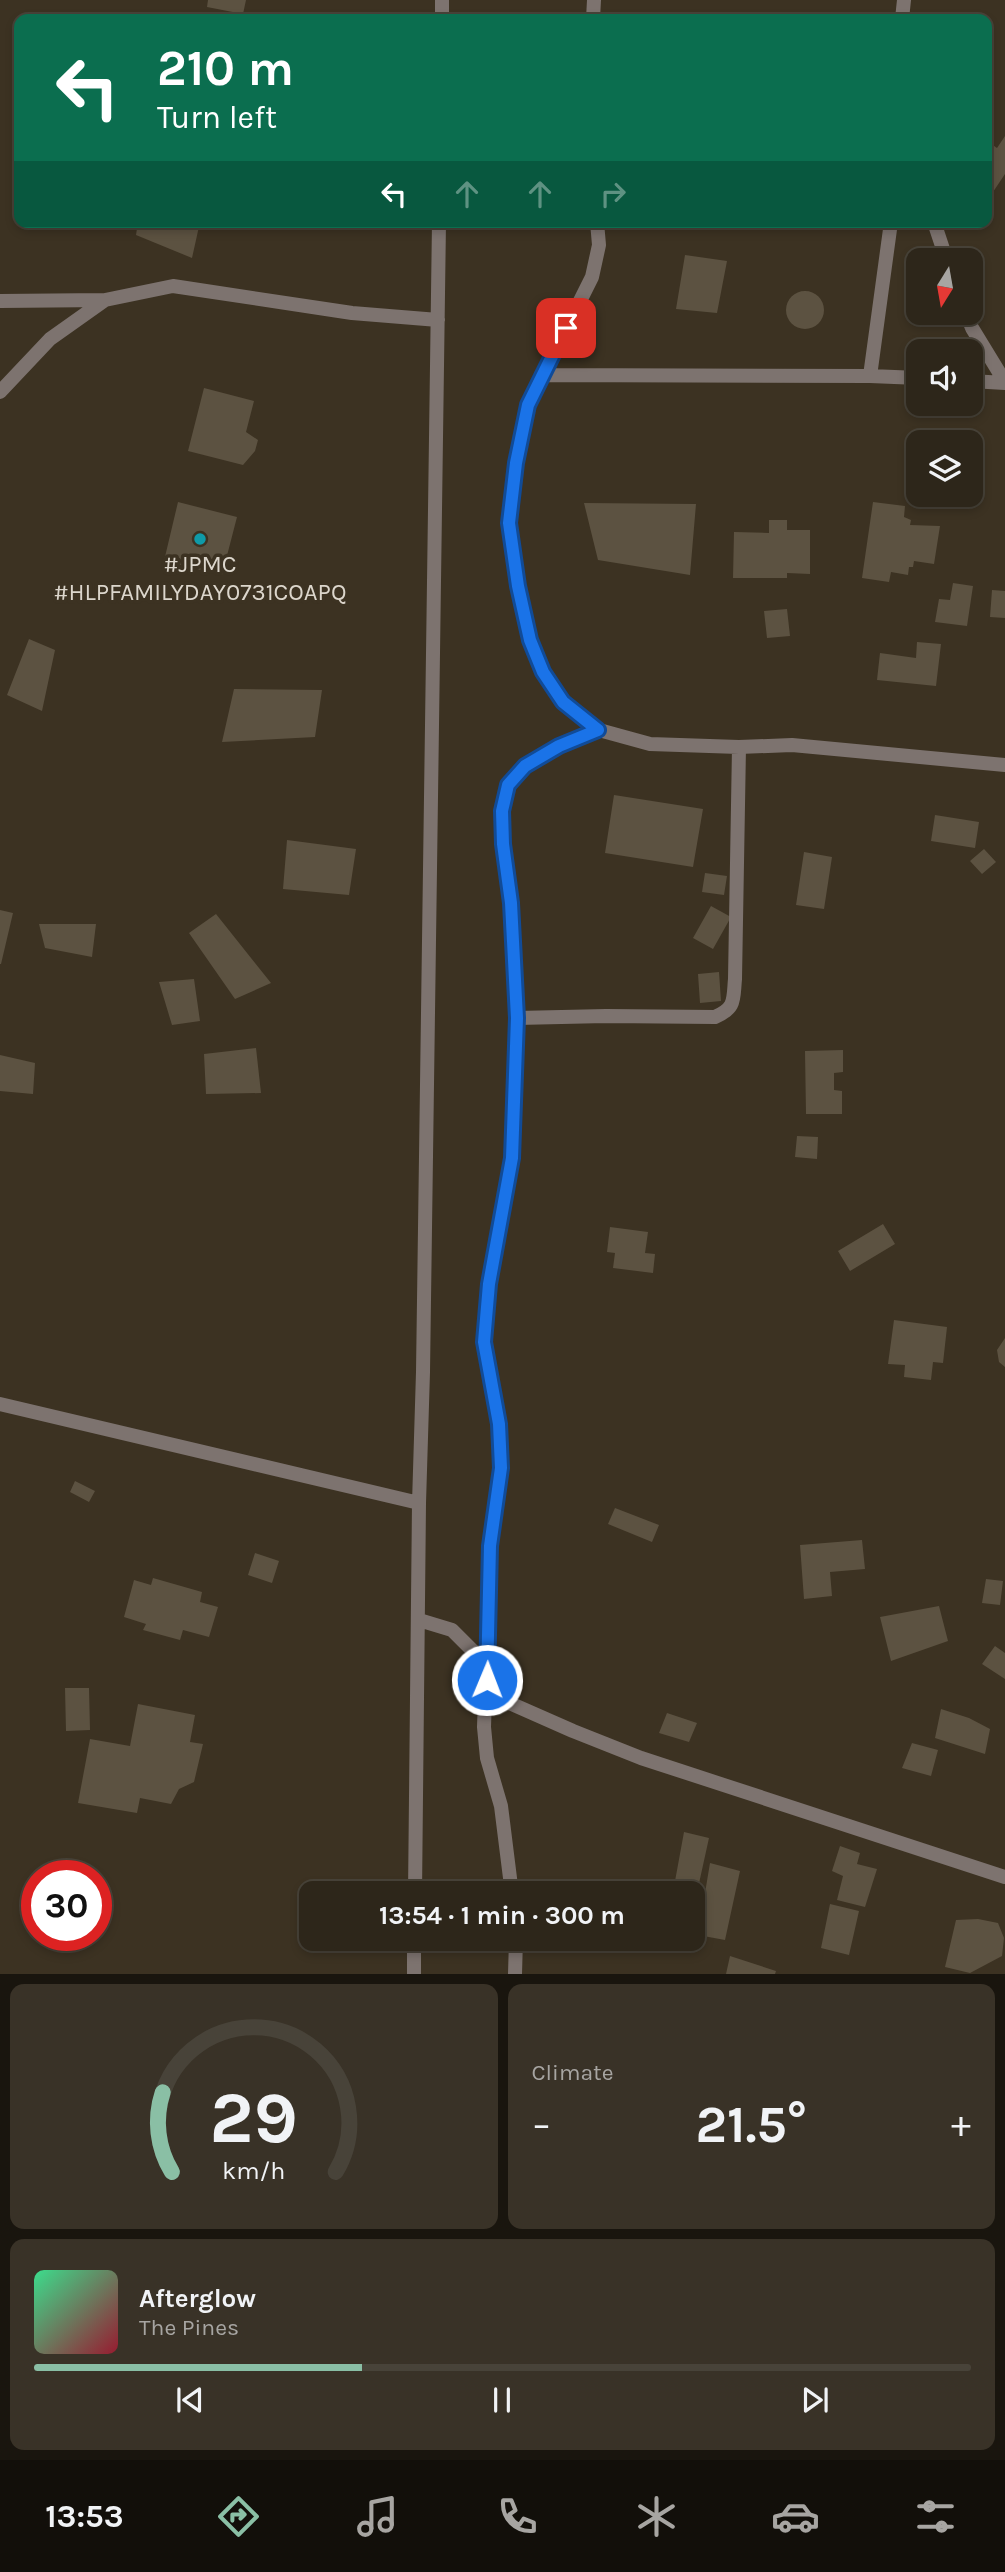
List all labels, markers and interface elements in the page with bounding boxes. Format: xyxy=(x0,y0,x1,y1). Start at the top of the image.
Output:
text: 210 m xyxy=(157,40,294,97)
icon: left xyxy=(42,42,133,133)
text: Turn left xyxy=(157,99,277,136)
icon: left xyxy=(375,175,413,213)
icon: ahead xyxy=(448,175,486,213)
icon: ahead xyxy=(521,175,559,213)
icon: right xyxy=(594,175,632,213)
north arrow xyxy=(906,248,984,326)
map controls xyxy=(906,248,983,507)
pin xyxy=(536,298,596,358)
icon: arrive xyxy=(547,309,585,347)
button: sound xyxy=(906,339,983,416)
button: layers xyxy=(906,430,983,507)
marker: #JPMC #HLPFAMILYDAY0731COAPQ xyxy=(192,531,208,547)
place label: #JPMC #HLPFAMILYDAY0731COAPQ xyxy=(53,550,347,606)
position arrow xyxy=(450,1643,524,1717)
speed limit sign: 30 xyxy=(21,1860,112,1951)
text: 13:54 · 1 min · 300 m xyxy=(379,1900,625,1931)
text: Climate xyxy=(532,2059,614,2086)
text: 29 xyxy=(210,2076,298,2161)
text: 21.5° xyxy=(695,2094,807,2155)
text: − xyxy=(532,2102,551,2147)
text: + xyxy=(951,2102,971,2147)
text: km/h xyxy=(222,2156,285,2185)
text: Afterglow xyxy=(139,2283,256,2314)
text: The Pines xyxy=(139,2314,239,2341)
icon: previous xyxy=(171,2381,209,2419)
icon: pause xyxy=(483,2381,521,2419)
icon: next xyxy=(796,2381,834,2419)
icon: directions xyxy=(214,2492,263,2541)
icon: music xyxy=(353,2492,402,2541)
icon: phone xyxy=(493,2492,542,2541)
icon: climate xyxy=(632,2492,681,2541)
icon: car xyxy=(771,2492,820,2541)
icon: filters xyxy=(911,2492,960,2541)
text: 13:53 xyxy=(45,2498,124,2535)

